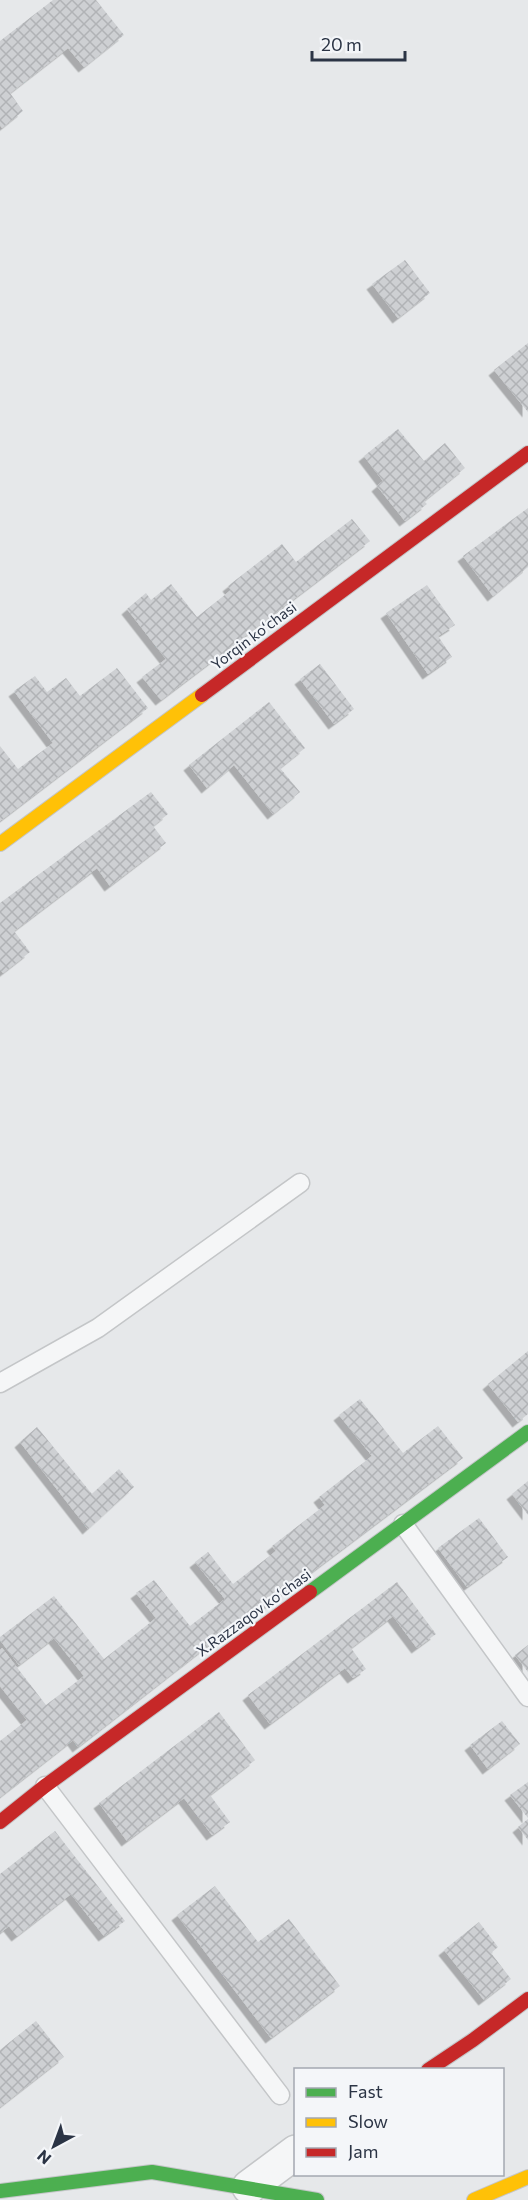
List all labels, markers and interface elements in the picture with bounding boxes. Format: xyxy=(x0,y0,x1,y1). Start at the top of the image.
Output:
scale bar xyxy=(312,24,405,62)
text: 20 m xyxy=(321,33,362,55)
street label: Yorqin koʻchasi xyxy=(207,597,300,673)
street label: X.Razzaqov koʻchasi xyxy=(193,1565,314,1660)
legend xyxy=(294,2068,504,2176)
text: Fast xyxy=(348,2080,383,2102)
text: Slow xyxy=(348,2110,388,2132)
north arrow xyxy=(24,2116,84,2176)
text: Jam xyxy=(348,2140,378,2162)
text: N xyxy=(33,2147,55,2169)

